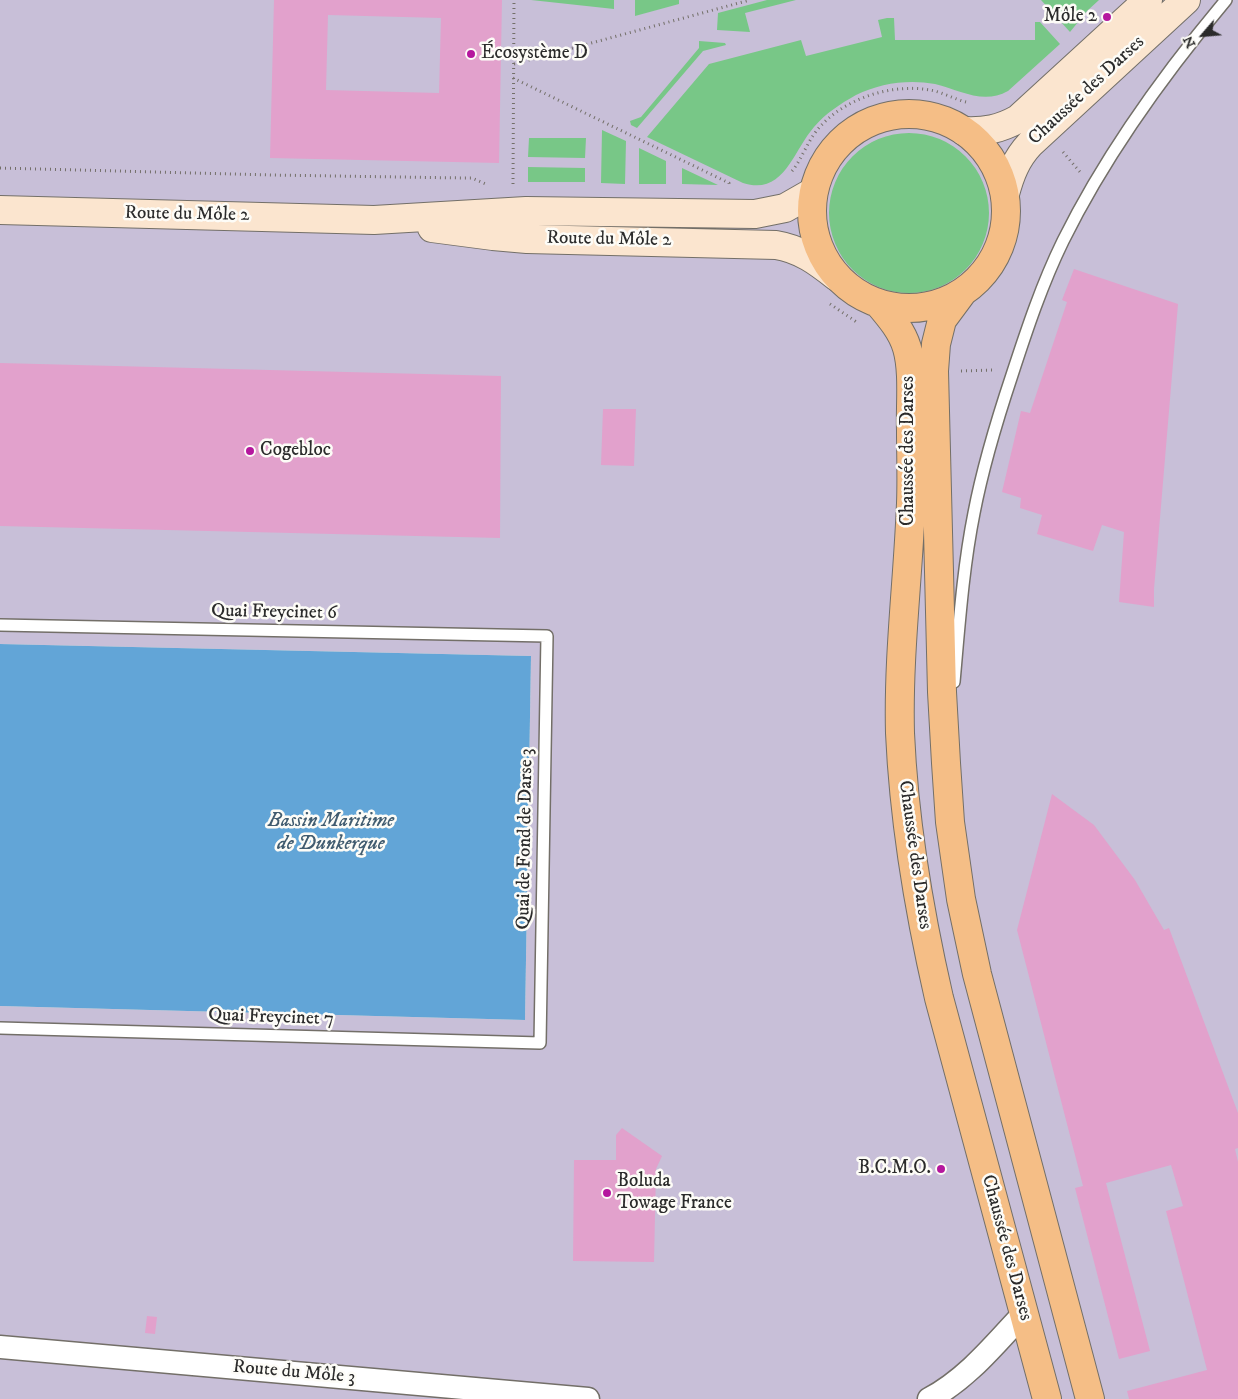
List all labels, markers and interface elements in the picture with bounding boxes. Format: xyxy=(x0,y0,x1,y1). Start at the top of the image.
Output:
place label: Môle 2 xyxy=(1044,6,1097,28)
north arrow xyxy=(1178,10,1228,60)
marker: Môle 2 xyxy=(1101,11,1113,23)
street label: Chaussée des Darses xyxy=(1024,32,1150,150)
text: N xyxy=(1179,33,1200,51)
place label: Écosystème D xyxy=(481,43,588,65)
marker: Écosystème D xyxy=(465,48,477,60)
street label: Route du Môle 2 xyxy=(124,203,250,227)
street label: Route du Môle 2 xyxy=(546,228,672,252)
street label: Chaussée des Darses xyxy=(898,376,920,526)
place label: Cogebloc xyxy=(260,440,331,462)
marker: Cogebloc xyxy=(244,445,256,457)
street label: Quai Freycinet 6 xyxy=(211,601,337,625)
street label: Quai de Fond de Darse 3 xyxy=(513,748,539,930)
street label: Chaussée des Darses xyxy=(892,779,936,931)
water label: Bassin Maritime de Dunkerque xyxy=(268,810,394,857)
street label: Quai Freycinet 7 xyxy=(208,1004,334,1032)
place label: B.C.M.O. xyxy=(858,1158,931,1180)
marker: B.C.M.O. xyxy=(935,1163,947,1175)
place label: Boluda Towage France xyxy=(617,1171,732,1215)
street label: Chaussée des Darses xyxy=(976,1173,1036,1323)
marker: Boluda Towage France xyxy=(601,1187,613,1199)
street label: Route du Môle 3 xyxy=(232,1356,356,1390)

